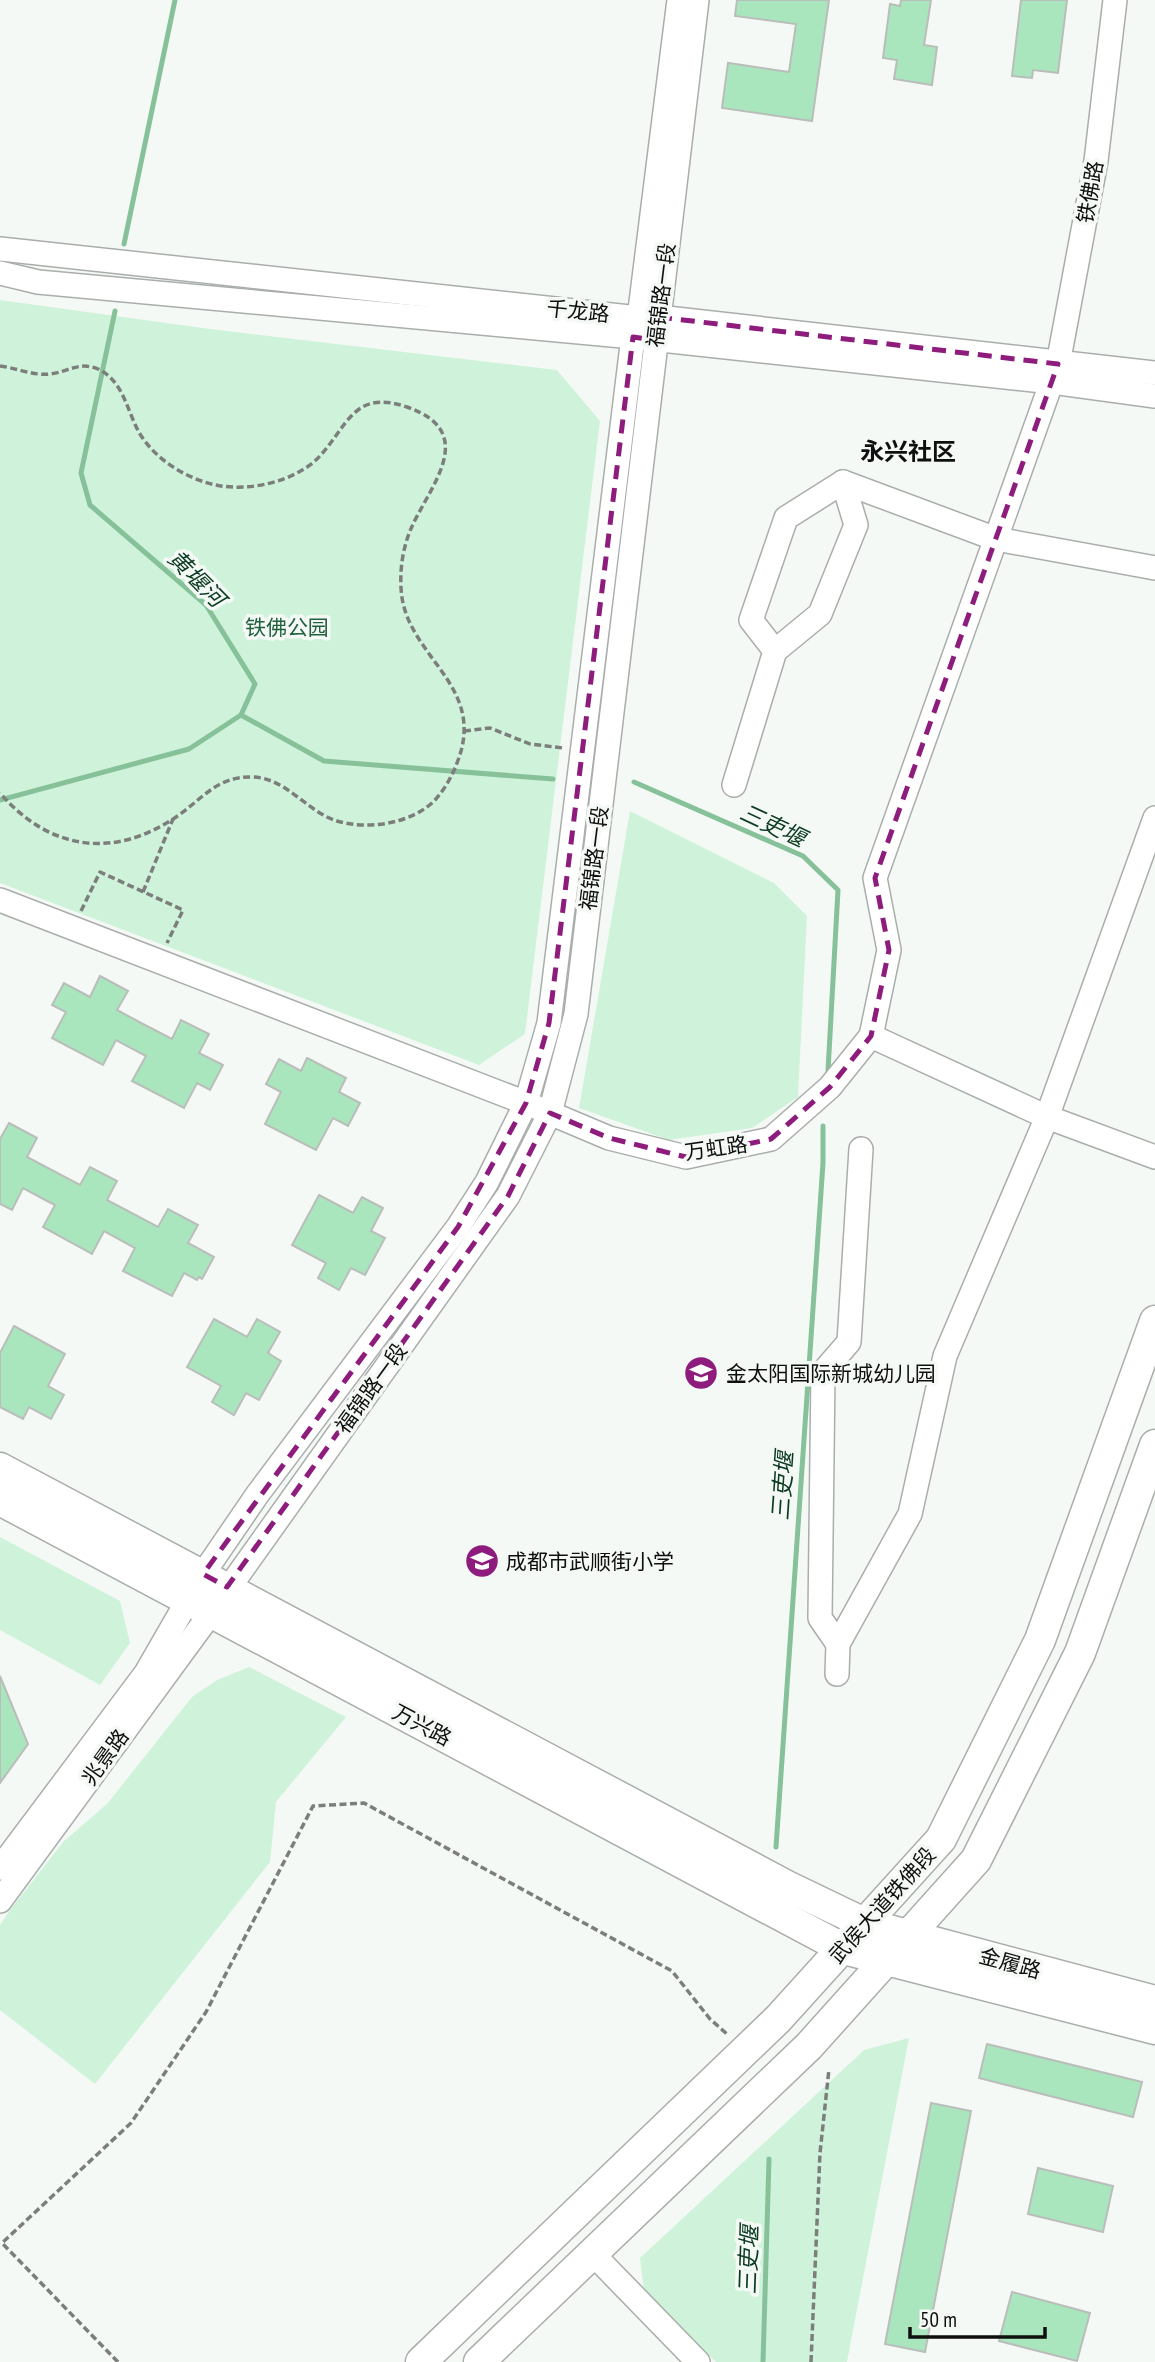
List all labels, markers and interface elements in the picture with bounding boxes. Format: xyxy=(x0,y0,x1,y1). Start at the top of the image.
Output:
street label: 铁佛路 xyxy=(1071,159,1109,225)
street label: 福锦路一段 xyxy=(641,241,681,349)
street label: 千龙路 xyxy=(545,294,611,328)
district label: 永兴社区 xyxy=(860,436,956,467)
water label: 黄堰河 xyxy=(162,543,234,615)
park label: 铁佛公园 xyxy=(245,614,329,641)
water label: 三吏堰 xyxy=(736,797,814,854)
street label: 福锦路一段 xyxy=(574,804,614,912)
street label: 万虹路 xyxy=(683,1130,749,1166)
street label: 福锦路一段 xyxy=(329,1338,413,1438)
school or university icon: 金太阳国际新城幼儿园 xyxy=(682,1354,720,1392)
place label: 金太阳国际新城幼儿园 xyxy=(726,1360,936,1387)
water label: 三吏堰 xyxy=(765,1447,799,1521)
school or university icon: 成都市武顺街小学 xyxy=(463,1542,501,1580)
place label: 成都市武顺街小学 xyxy=(506,1548,674,1575)
street label: 万兴路 xyxy=(388,1698,456,1752)
street label: 兆景路 xyxy=(76,1724,134,1790)
street label: 武侯大道铁佛段 xyxy=(823,1841,941,1969)
street label: 金履路 xyxy=(976,1942,1044,1984)
water label: 三吏堰 xyxy=(732,2221,764,2295)
scale bar xyxy=(910,2296,1045,2340)
text: 50 m xyxy=(920,2306,957,2333)

